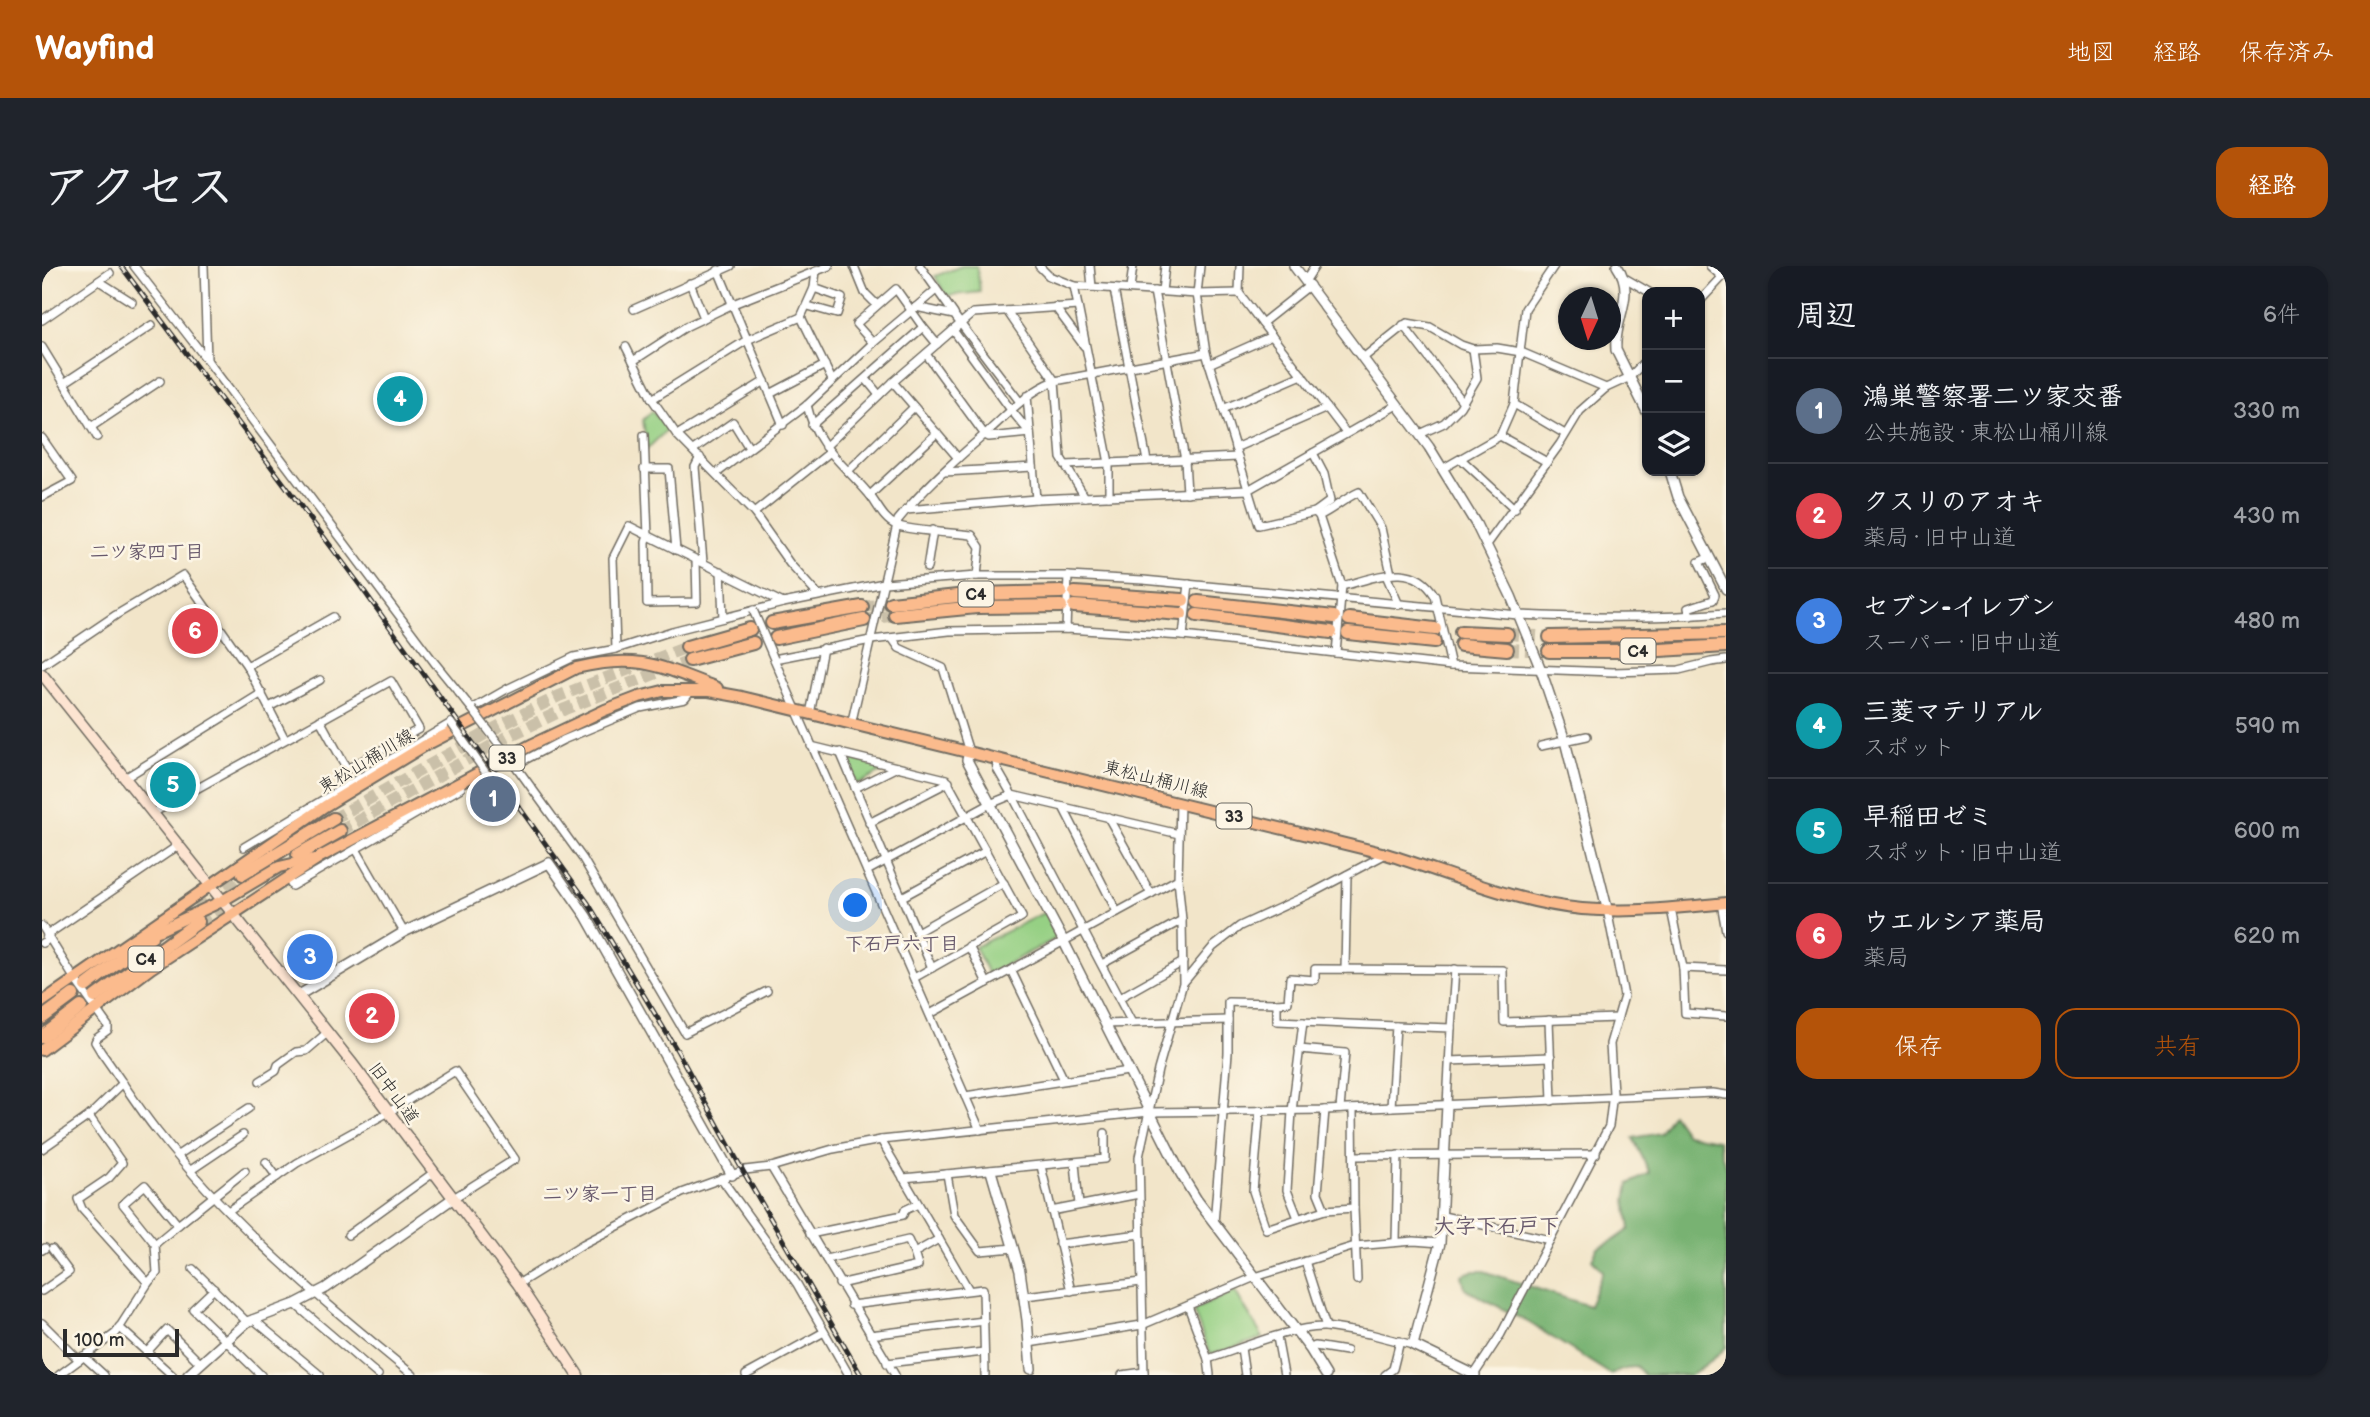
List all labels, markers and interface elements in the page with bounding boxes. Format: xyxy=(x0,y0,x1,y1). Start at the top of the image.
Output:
text: Wayfind xyxy=(35,29,154,69)
text: 地図 xyxy=(2067,38,2115,67)
text: 経路 xyxy=(2153,38,2201,67)
text: 保存済み xyxy=(2239,38,2335,67)
button: 経路 xyxy=(2216,147,2328,218)
text: アクセス xyxy=(42,159,235,218)
north arrow xyxy=(1558,287,1621,350)
map controls xyxy=(1642,287,1705,476)
button: + xyxy=(1642,287,1705,350)
text: 周辺 xyxy=(1796,298,1856,334)
text: 6件 xyxy=(2263,301,2300,329)
button: − xyxy=(1642,350,1705,413)
pin: 4 xyxy=(377,373,423,425)
text: 鴻巣警察署二ツ家交番 xyxy=(1863,382,2123,413)
text: 1 xyxy=(1814,397,1824,425)
text: 330 m xyxy=(2233,397,2300,425)
button: layers xyxy=(1642,413,1705,476)
text: 公共施設 · 東松山桶川線 xyxy=(1863,419,2108,447)
text: クスリのアオキ xyxy=(1863,487,2045,518)
text: 2 xyxy=(1812,502,1826,530)
text: 430 m xyxy=(2233,502,2300,530)
text: 薬局 · 旧中山道 xyxy=(1863,524,2016,552)
district label: 二ツ家四丁目 xyxy=(90,541,204,564)
road number: C4 xyxy=(958,582,993,606)
text: セブン-イレブン xyxy=(1863,592,2056,623)
pin: 6 xyxy=(172,605,218,657)
text: 3 xyxy=(1812,607,1826,635)
text: 480 m xyxy=(2234,607,2300,635)
text: スーパー · 旧中山道 xyxy=(1863,629,2061,657)
road number: C4 xyxy=(1620,638,1656,664)
text: 三菱マテリアル xyxy=(1863,697,2043,728)
text: 4 xyxy=(1812,712,1826,740)
text: 590 m xyxy=(2235,712,2300,740)
street label: 東松山桶川線 xyxy=(315,725,418,798)
text: スポット xyxy=(1863,734,1955,762)
road number: 33 xyxy=(490,746,524,771)
street label: 東松山桶川線 xyxy=(1101,756,1211,803)
pin: 5 xyxy=(150,759,196,811)
pin: 1 xyxy=(470,773,516,825)
text: 早稲田ゼミ xyxy=(1863,802,1993,833)
road number: 33 xyxy=(1216,804,1252,828)
text: 5 xyxy=(1812,817,1826,845)
text: 600 m xyxy=(2234,817,2300,845)
text: スポット · 旧中山道 xyxy=(1863,839,2062,867)
your location xyxy=(838,888,872,922)
text: ウエルシア薬局 xyxy=(1863,907,2046,938)
text: 6 xyxy=(1812,922,1826,950)
text: 620 m xyxy=(2234,922,2300,950)
pin: 3 xyxy=(287,931,333,983)
district label: 下石戸六丁目 xyxy=(845,933,959,956)
text: 薬局 xyxy=(1863,944,1909,972)
road number: C4 xyxy=(128,946,164,972)
pin: 2 xyxy=(349,990,395,1042)
button: 保存 xyxy=(1796,1008,2041,1079)
button: 共有 xyxy=(2055,1008,2300,1079)
street label: 旧中山道 xyxy=(364,1058,423,1129)
district label: 二ツ家一丁目 xyxy=(543,1183,657,1206)
district label: 大字下石戸下 xyxy=(1434,1214,1560,1239)
scale bar xyxy=(63,1326,178,1358)
text: 100 m xyxy=(74,1329,125,1352)

